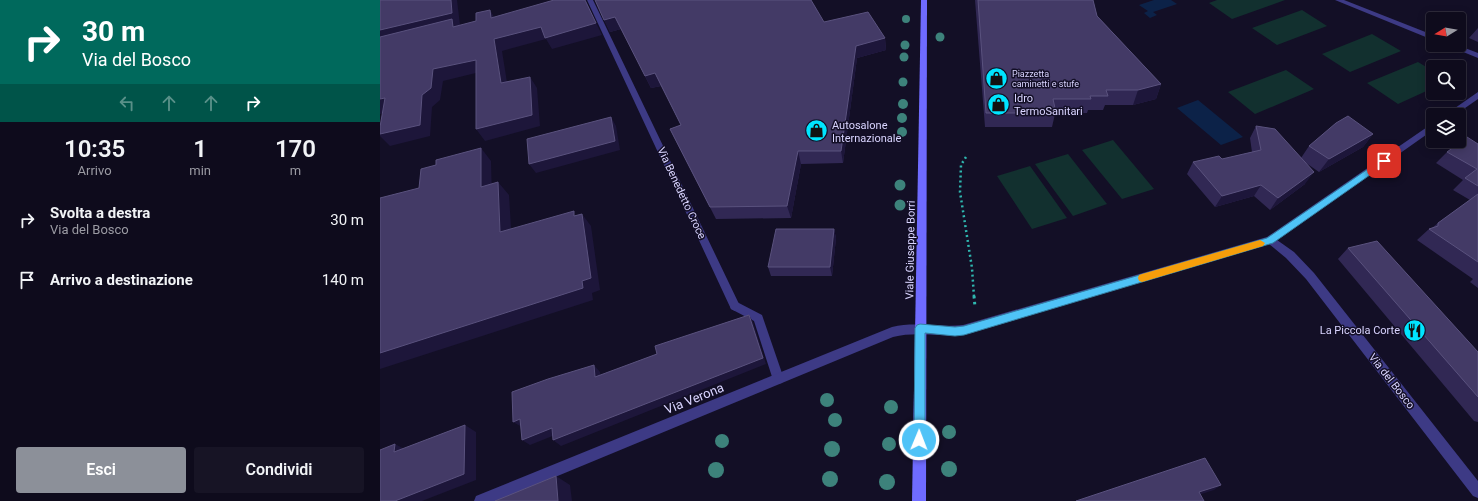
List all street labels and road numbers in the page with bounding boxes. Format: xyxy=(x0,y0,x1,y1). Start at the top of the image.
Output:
street label: Via Benedetto Croce xyxy=(655,145,709,241)
street label: Viale Giuseppe Borri xyxy=(903,200,918,300)
street label: Via del Bosco xyxy=(1366,351,1417,412)
street label: Via Verona xyxy=(662,380,726,417)

